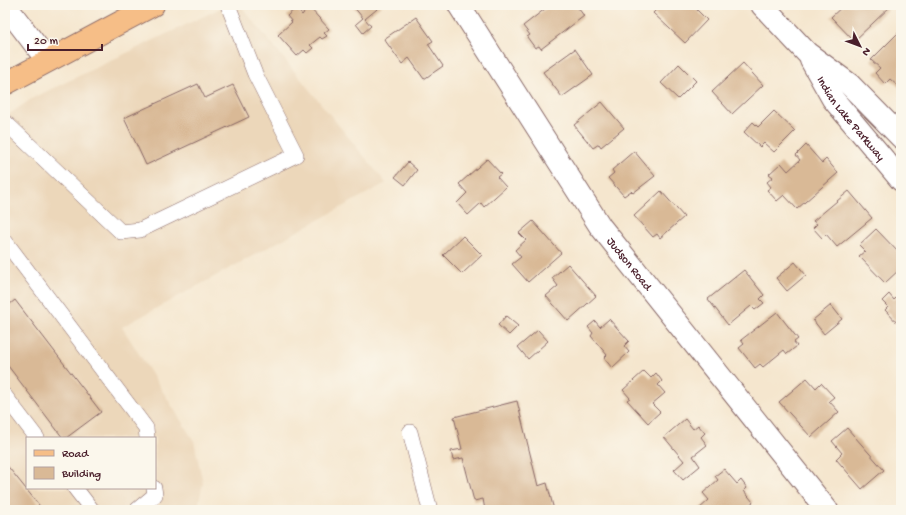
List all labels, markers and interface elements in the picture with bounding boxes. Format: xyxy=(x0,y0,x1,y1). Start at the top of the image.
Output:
scale bar xyxy=(28,26,102,52)
north arrow xyxy=(840,26,880,66)
text: 20 m xyxy=(34,35,59,49)
text: N xyxy=(859,45,873,58)
street label: Indian Lake Parkway xyxy=(813,74,887,165)
street label: Judson Road xyxy=(603,235,655,295)
legend xyxy=(26,437,156,489)
text: Road xyxy=(62,448,89,462)
text: Building xyxy=(61,468,101,482)

